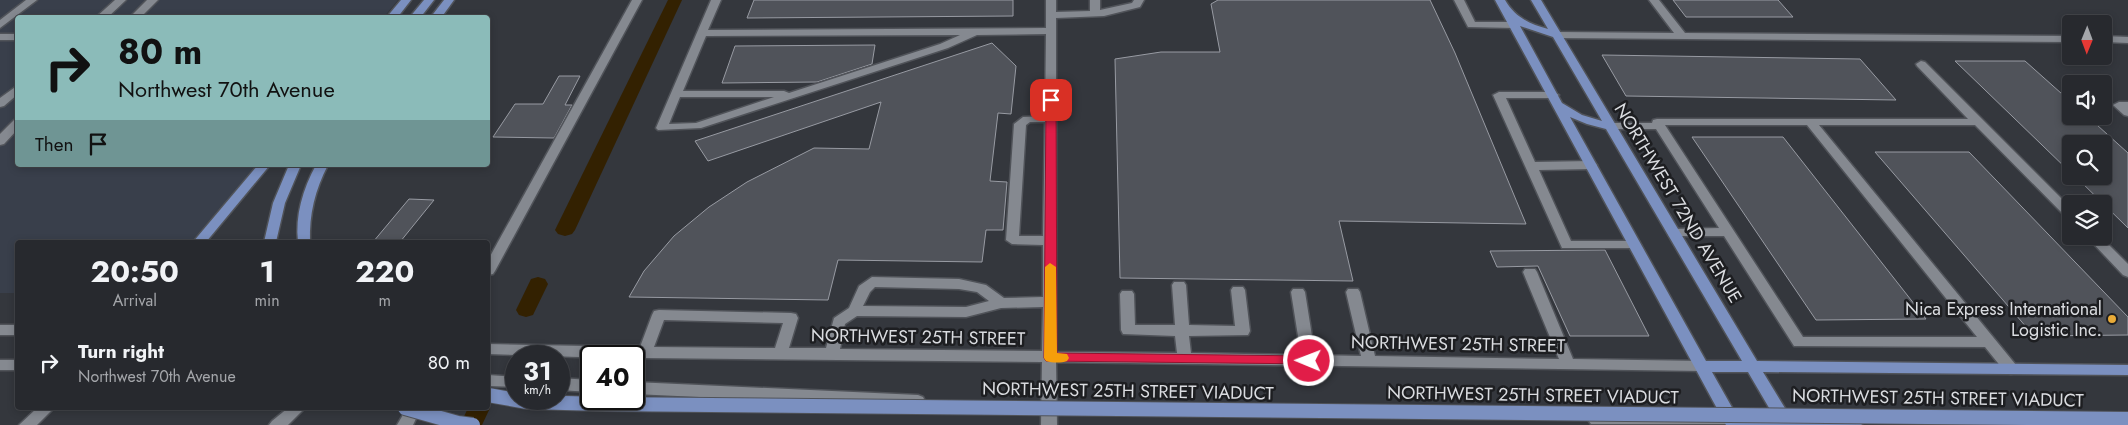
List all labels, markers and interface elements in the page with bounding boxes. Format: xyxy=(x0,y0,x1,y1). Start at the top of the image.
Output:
north arrow xyxy=(2062,15,2112,65)
map controls xyxy=(2062,15,2112,245)
text: 80 m xyxy=(118,27,202,77)
icon: right xyxy=(35,35,100,100)
text: Northwest 70th Avenue xyxy=(118,73,335,105)
button: sound xyxy=(2062,75,2112,125)
pin xyxy=(1030,79,1072,121)
icon: arrive xyxy=(1037,86,1065,114)
street label: NORTHWEST 72ND AVENUE xyxy=(1608,98,1748,308)
icon: arrive xyxy=(84,130,112,158)
text: Then xyxy=(35,131,74,158)
button: search xyxy=(2062,135,2112,185)
button: layers xyxy=(2062,195,2112,245)
text: 20:50 xyxy=(91,250,179,293)
text: 1 xyxy=(259,250,275,293)
text: 220 xyxy=(355,250,414,293)
text: Arrival xyxy=(113,289,157,312)
text: min xyxy=(255,289,280,312)
text: m xyxy=(379,289,391,312)
place label: Nica Express International Logistic Inc. xyxy=(1905,296,2102,343)
marker: Nica Express International Logistic Inc. xyxy=(2106,313,2118,325)
street label: NORTHWEST 25TH STREET xyxy=(811,322,1026,352)
street label: NORTHWEST 25TH STREET xyxy=(1351,329,1566,359)
position arrow xyxy=(1282,334,1334,386)
text: Turn right xyxy=(78,338,164,365)
speed limit sign: 40 xyxy=(580,345,645,410)
icon: right xyxy=(35,349,63,377)
text: 80 m xyxy=(428,349,470,376)
text: 31 xyxy=(523,353,552,389)
text: Northwest 70th Avenue xyxy=(78,365,236,388)
street label: NORTHWEST 25TH STREET VIADUCT xyxy=(982,375,1275,407)
street label: NORTHWEST 25TH STREET VIADUCT xyxy=(1387,379,1680,411)
text: km/h xyxy=(524,381,551,399)
street label: NORTHWEST 25TH STREET VIADUCT xyxy=(1792,382,2085,414)

